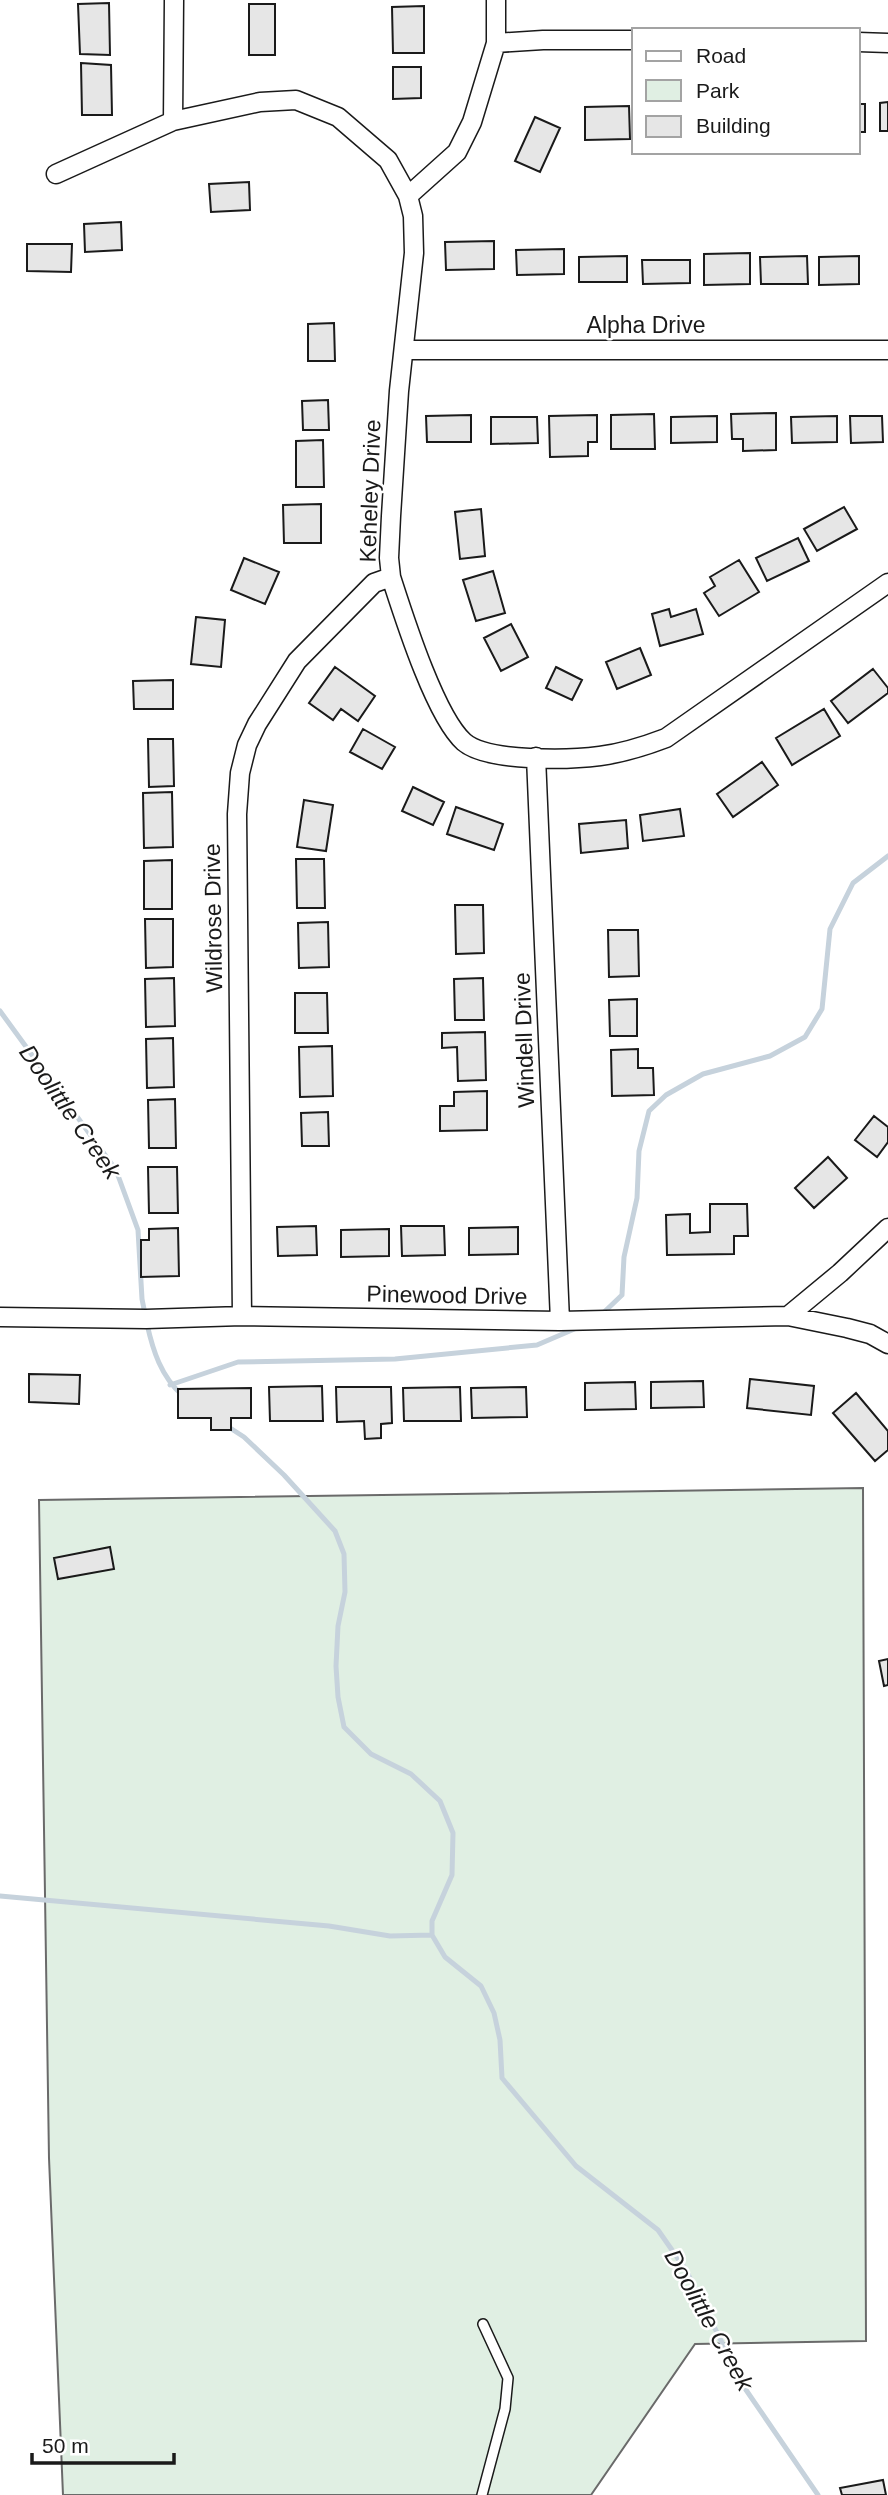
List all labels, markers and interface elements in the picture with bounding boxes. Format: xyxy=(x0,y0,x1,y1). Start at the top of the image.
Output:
legend xyxy=(632,28,860,154)
text: Road xyxy=(696,44,746,67)
text: Park xyxy=(696,79,740,102)
text: Building xyxy=(696,114,771,137)
street label: Alpha Drive xyxy=(587,312,705,338)
street label: Keheley Drive xyxy=(355,419,385,563)
street label: Wildrose Drive xyxy=(199,843,227,993)
street label: Windell Drive xyxy=(509,972,539,1108)
water label: Doolittle Creek xyxy=(14,1040,128,1186)
street label: Pinewood Drive xyxy=(366,1281,528,1309)
water label: Doolittle Creek xyxy=(659,2244,760,2397)
scale bar xyxy=(32,2422,173,2466)
text: 50 m xyxy=(42,2434,89,2457)

